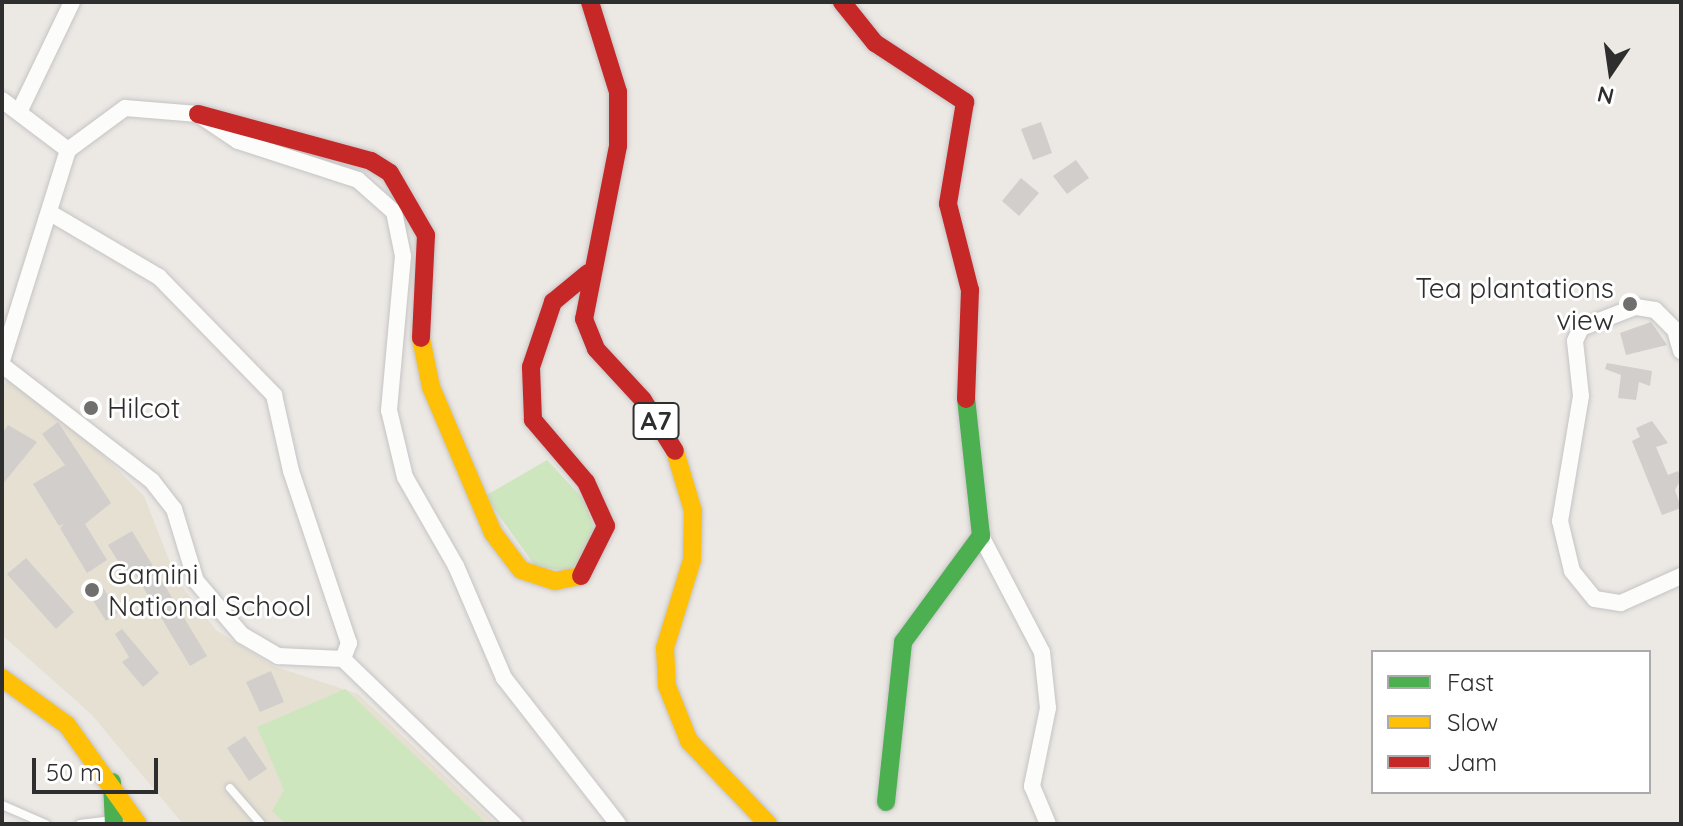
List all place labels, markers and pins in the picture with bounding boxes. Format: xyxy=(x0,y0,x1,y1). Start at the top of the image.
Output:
place label: Tea plantations view xyxy=(1415,271,1614,337)
marker: Tea plantations view xyxy=(1621,295,1639,313)
place label: Hilcot xyxy=(107,391,180,425)
marker: Hilcot xyxy=(82,399,100,417)
place label: Gamini National School xyxy=(108,557,311,623)
marker: Gamini National School xyxy=(83,581,101,599)

